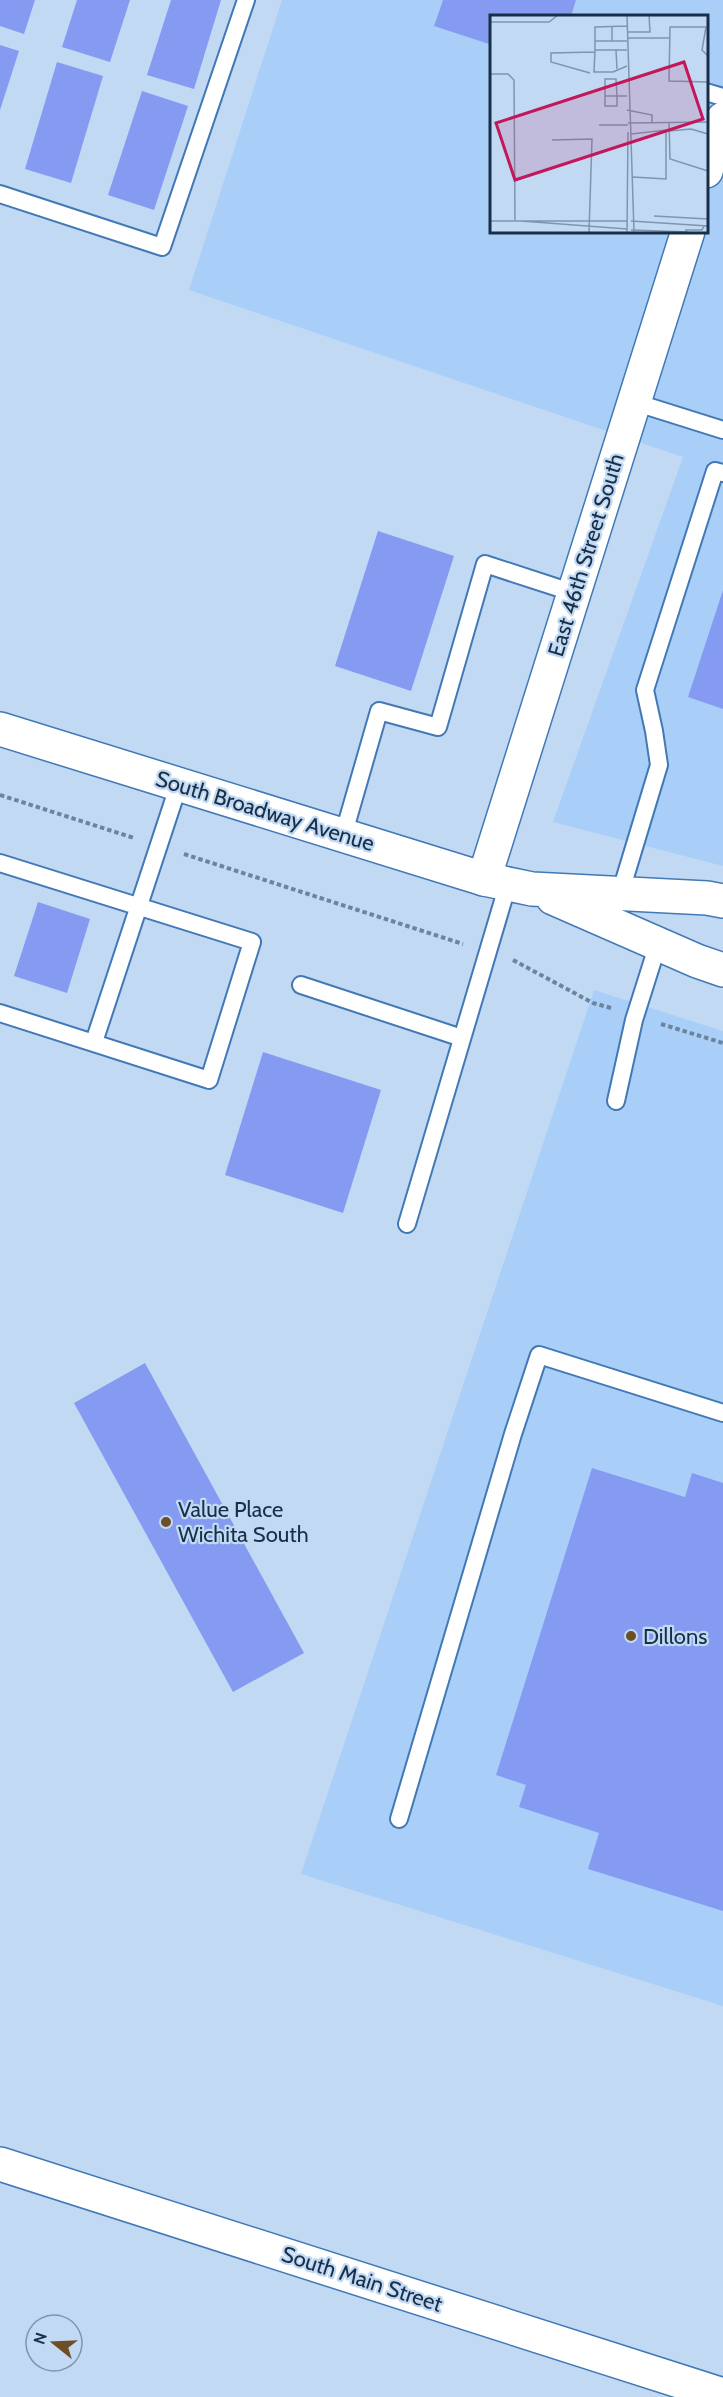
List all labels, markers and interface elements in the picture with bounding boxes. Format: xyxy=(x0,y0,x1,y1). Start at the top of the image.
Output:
inset map xyxy=(490,15,708,232)
street label: East 46th Street South xyxy=(542,450,630,660)
street label: South Broadway Avenue xyxy=(152,765,378,857)
place label: Value Place Wichita South xyxy=(178,1496,309,1548)
marker: Value Place Wichita South xyxy=(159,1515,173,1529)
place label: Dillons xyxy=(643,1623,707,1650)
marker: Dillons xyxy=(624,1629,638,1643)
street label: South Main Street xyxy=(278,2240,446,2318)
north arrow xyxy=(24,2313,84,2373)
text: N xyxy=(29,2330,51,2347)

